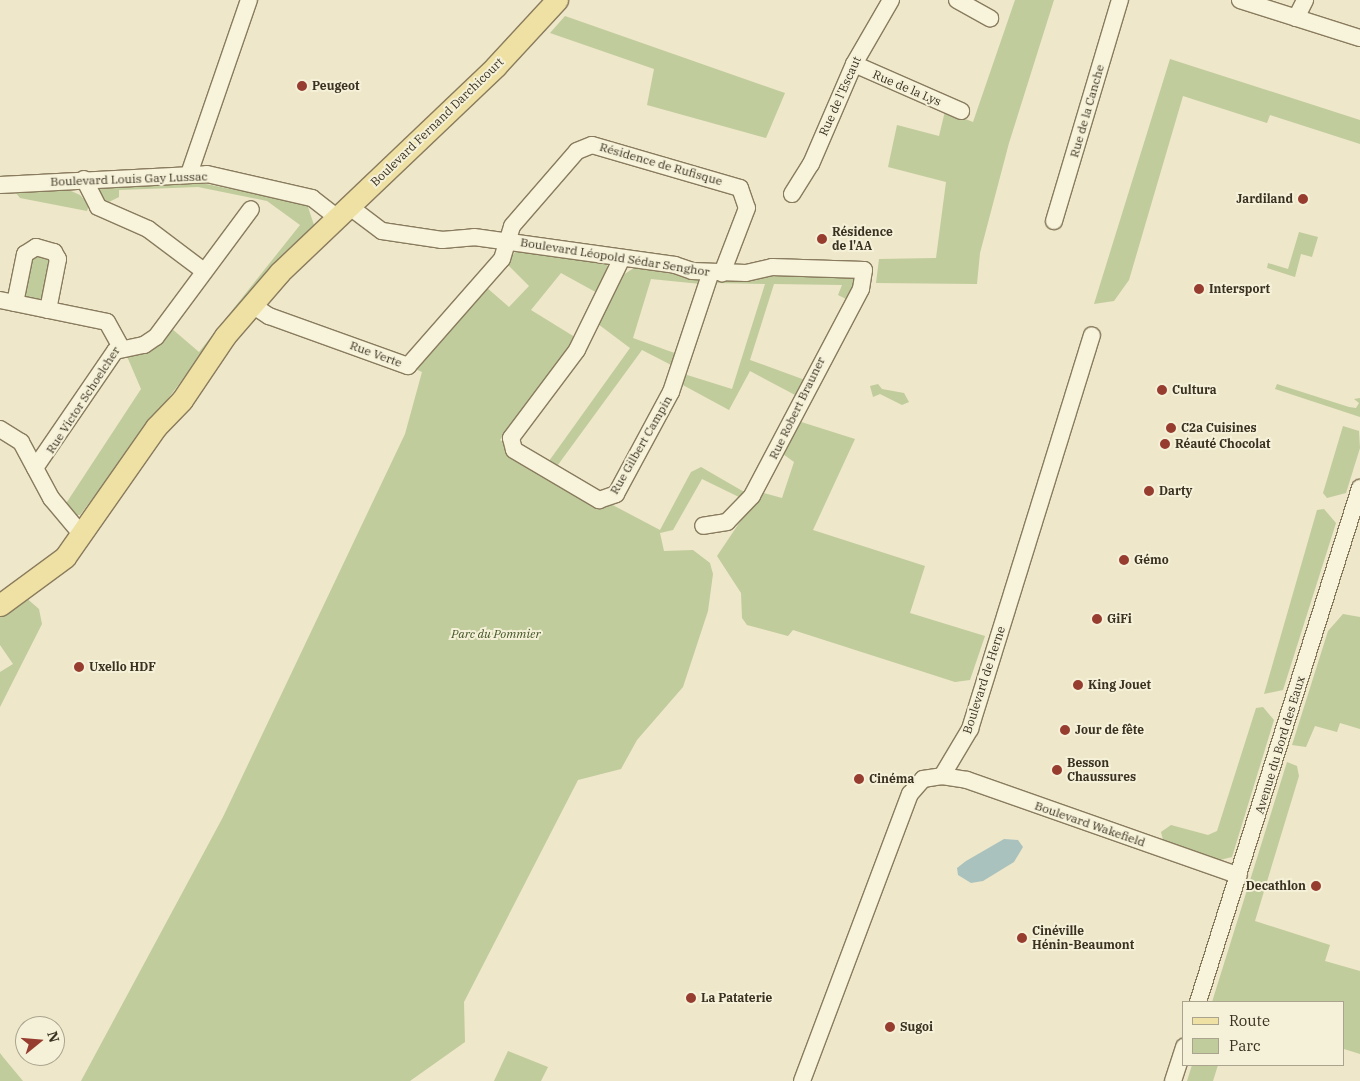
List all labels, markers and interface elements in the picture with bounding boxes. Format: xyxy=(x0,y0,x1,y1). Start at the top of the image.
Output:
street label: Rue de l'Escaut xyxy=(816,54,864,138)
street label: Boulevard Fernand Darchicourt xyxy=(368,55,506,189)
street label: Rue de la Canche xyxy=(1067,63,1107,159)
street label: Rue de la Lys xyxy=(871,67,943,109)
place label: Peugeot xyxy=(312,79,359,93)
marker: Peugeot xyxy=(296,80,308,92)
street label: Résidence de Rufisque xyxy=(598,140,724,188)
street label: Boulevard Louis Gay Lussac xyxy=(50,169,208,189)
place label: Jardiland xyxy=(1236,192,1293,206)
marker: Jardiland xyxy=(1297,193,1309,205)
place label: Résidence de l'AA xyxy=(832,225,893,253)
marker: Résidence de l'AA xyxy=(816,233,828,245)
street label: Boulevard Léopold Sédar Senghor xyxy=(519,235,711,279)
place label: Intersport xyxy=(1209,282,1270,296)
marker: Intersport xyxy=(1193,283,1205,295)
street label: Rue Verte xyxy=(348,338,404,370)
street label: Rue Victor Schoelcher xyxy=(43,344,123,456)
street label: Rue Robert Brauner xyxy=(766,354,828,462)
place label: Cultura xyxy=(1172,383,1217,397)
marker: Cultura xyxy=(1156,384,1168,396)
street label: Rue Gilbert Campin xyxy=(607,393,675,497)
place label: C2a Cuisines xyxy=(1181,421,1257,435)
marker: C2a Cuisines xyxy=(1165,422,1177,434)
place label: Réauté Chocolat xyxy=(1175,437,1271,451)
marker: Réauté Chocolat xyxy=(1159,438,1171,450)
place label: Darty xyxy=(1159,484,1192,498)
marker: Darty xyxy=(1143,485,1155,497)
place label: Gémo xyxy=(1134,553,1169,567)
marker: Gémo xyxy=(1118,554,1130,566)
place label: GiFi xyxy=(1107,612,1132,626)
marker: GiFi xyxy=(1091,613,1103,625)
street label: Boulevard de Herne xyxy=(960,624,1008,736)
park label: Parc du Pommier xyxy=(451,627,541,641)
place label: Uxello HDF xyxy=(89,660,156,674)
marker: Uxello HDF xyxy=(73,661,85,673)
street label: Avenue du Bord des Eaux xyxy=(1252,674,1308,816)
place label: King Jouet xyxy=(1088,678,1151,692)
marker: King Jouet xyxy=(1072,679,1084,691)
place label: Jour de fête xyxy=(1075,723,1144,737)
marker: Jour de fête xyxy=(1059,724,1071,736)
place label: Besson Chaussures xyxy=(1067,756,1136,784)
marker: Besson Chaussures xyxy=(1051,764,1063,776)
place label: Cinéma xyxy=(869,772,914,786)
marker: Cinéma xyxy=(853,773,865,785)
street label: Boulevard Wakefield xyxy=(1033,798,1147,850)
place label: Decathlon xyxy=(1246,879,1306,893)
marker: Decathlon xyxy=(1310,880,1322,892)
place label: Cinéville Hénin-Beaumont xyxy=(1032,924,1134,952)
marker: Cinéville Hénin-Beaumont xyxy=(1016,932,1028,944)
place label: La Pataterie xyxy=(701,991,772,1005)
marker: La Pataterie xyxy=(685,992,697,1004)
legend xyxy=(1182,1001,1345,1066)
text: Route xyxy=(1229,1011,1270,1030)
north arrow xyxy=(15,1016,65,1066)
place label: Sugoi xyxy=(900,1020,933,1034)
marker: Sugoi xyxy=(884,1021,896,1033)
text: N xyxy=(43,1029,64,1045)
text: Parc xyxy=(1229,1036,1261,1055)

